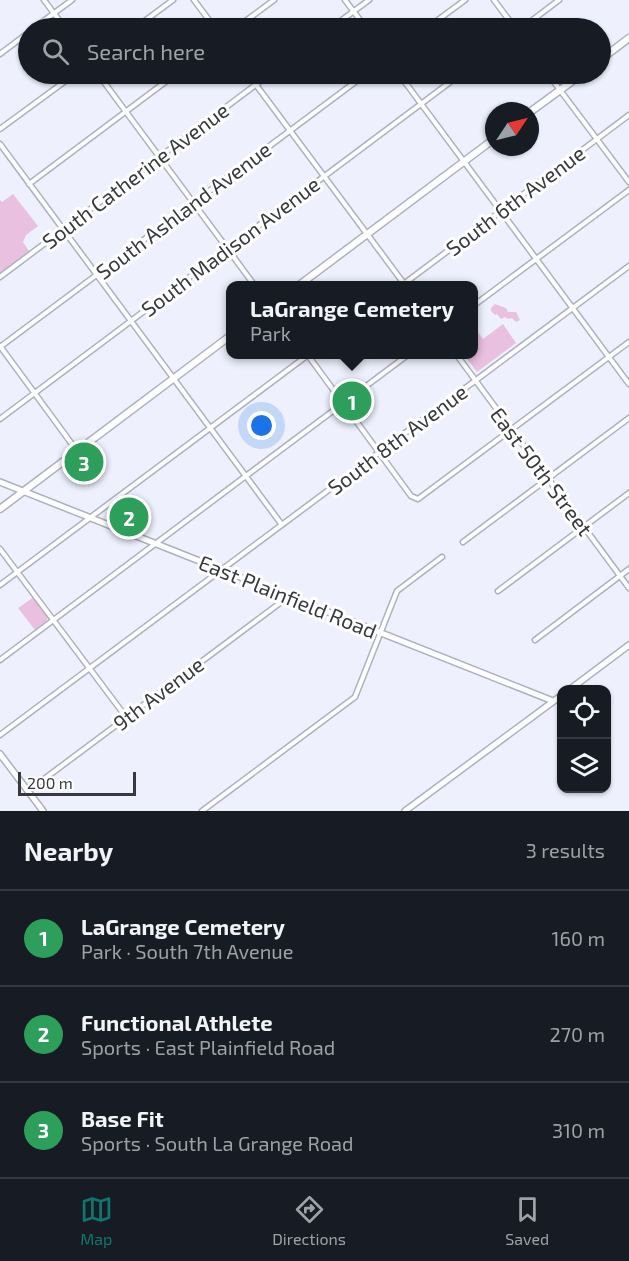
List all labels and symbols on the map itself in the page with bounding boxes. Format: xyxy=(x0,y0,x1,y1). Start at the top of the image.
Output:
street label: South Catherine Avenue xyxy=(37,97,233,253)
north arrow xyxy=(485,102,539,156)
street label: South Ashland Avenue xyxy=(91,136,275,284)
street label: South 6th Avenue xyxy=(441,140,589,260)
street label: South Madison Avenue xyxy=(136,171,324,321)
street label: South 8th Avenue xyxy=(322,378,472,500)
pin: 1 xyxy=(332,378,372,424)
street label: East 50th Street xyxy=(486,402,598,540)
your location xyxy=(247,411,276,440)
pin: 3 xyxy=(64,440,104,484)
pin: 2 xyxy=(110,494,148,540)
street label: East Plainfield Road xyxy=(195,549,381,643)
street label: 9th Avenue xyxy=(108,651,208,735)
scale bar xyxy=(18,769,136,796)

